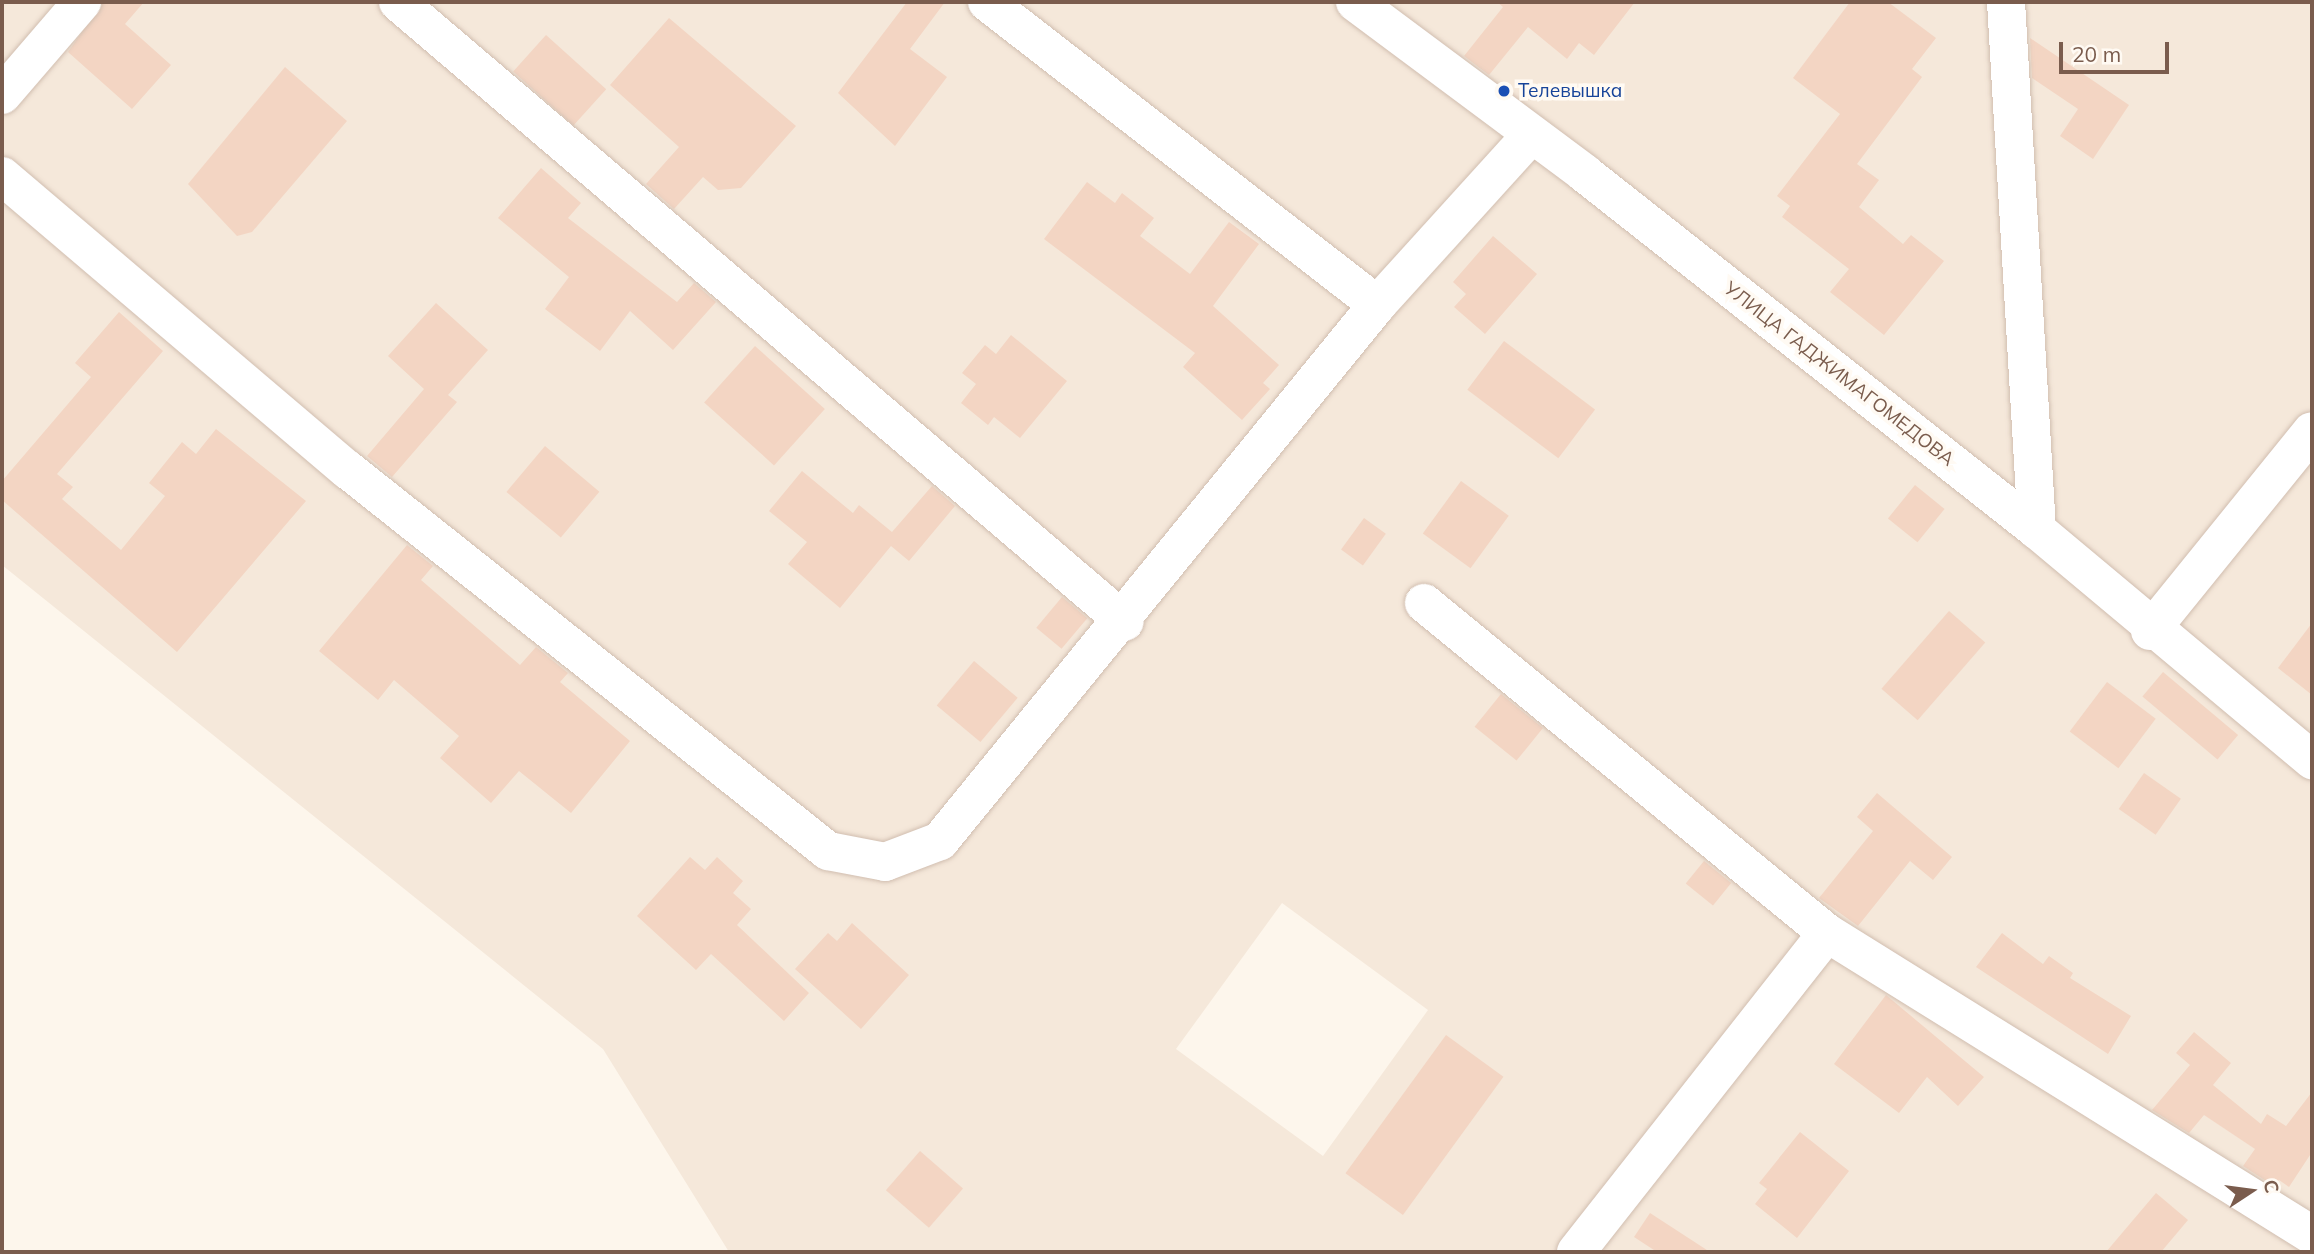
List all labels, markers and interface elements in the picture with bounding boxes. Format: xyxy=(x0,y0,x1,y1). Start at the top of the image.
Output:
scale bar xyxy=(2062,28,2172,72)
text: 20 m xyxy=(2072,41,2121,67)
place label: Телевышка xyxy=(1518,80,1622,102)
marker: Телевышка xyxy=(1496,83,1512,99)
street label: УЛИЦА ГАДЖИМАГОМЕДОВА xyxy=(1719,277,1959,471)
north arrow xyxy=(2216,1156,2286,1226)
text: С xyxy=(2258,1177,2285,1195)

